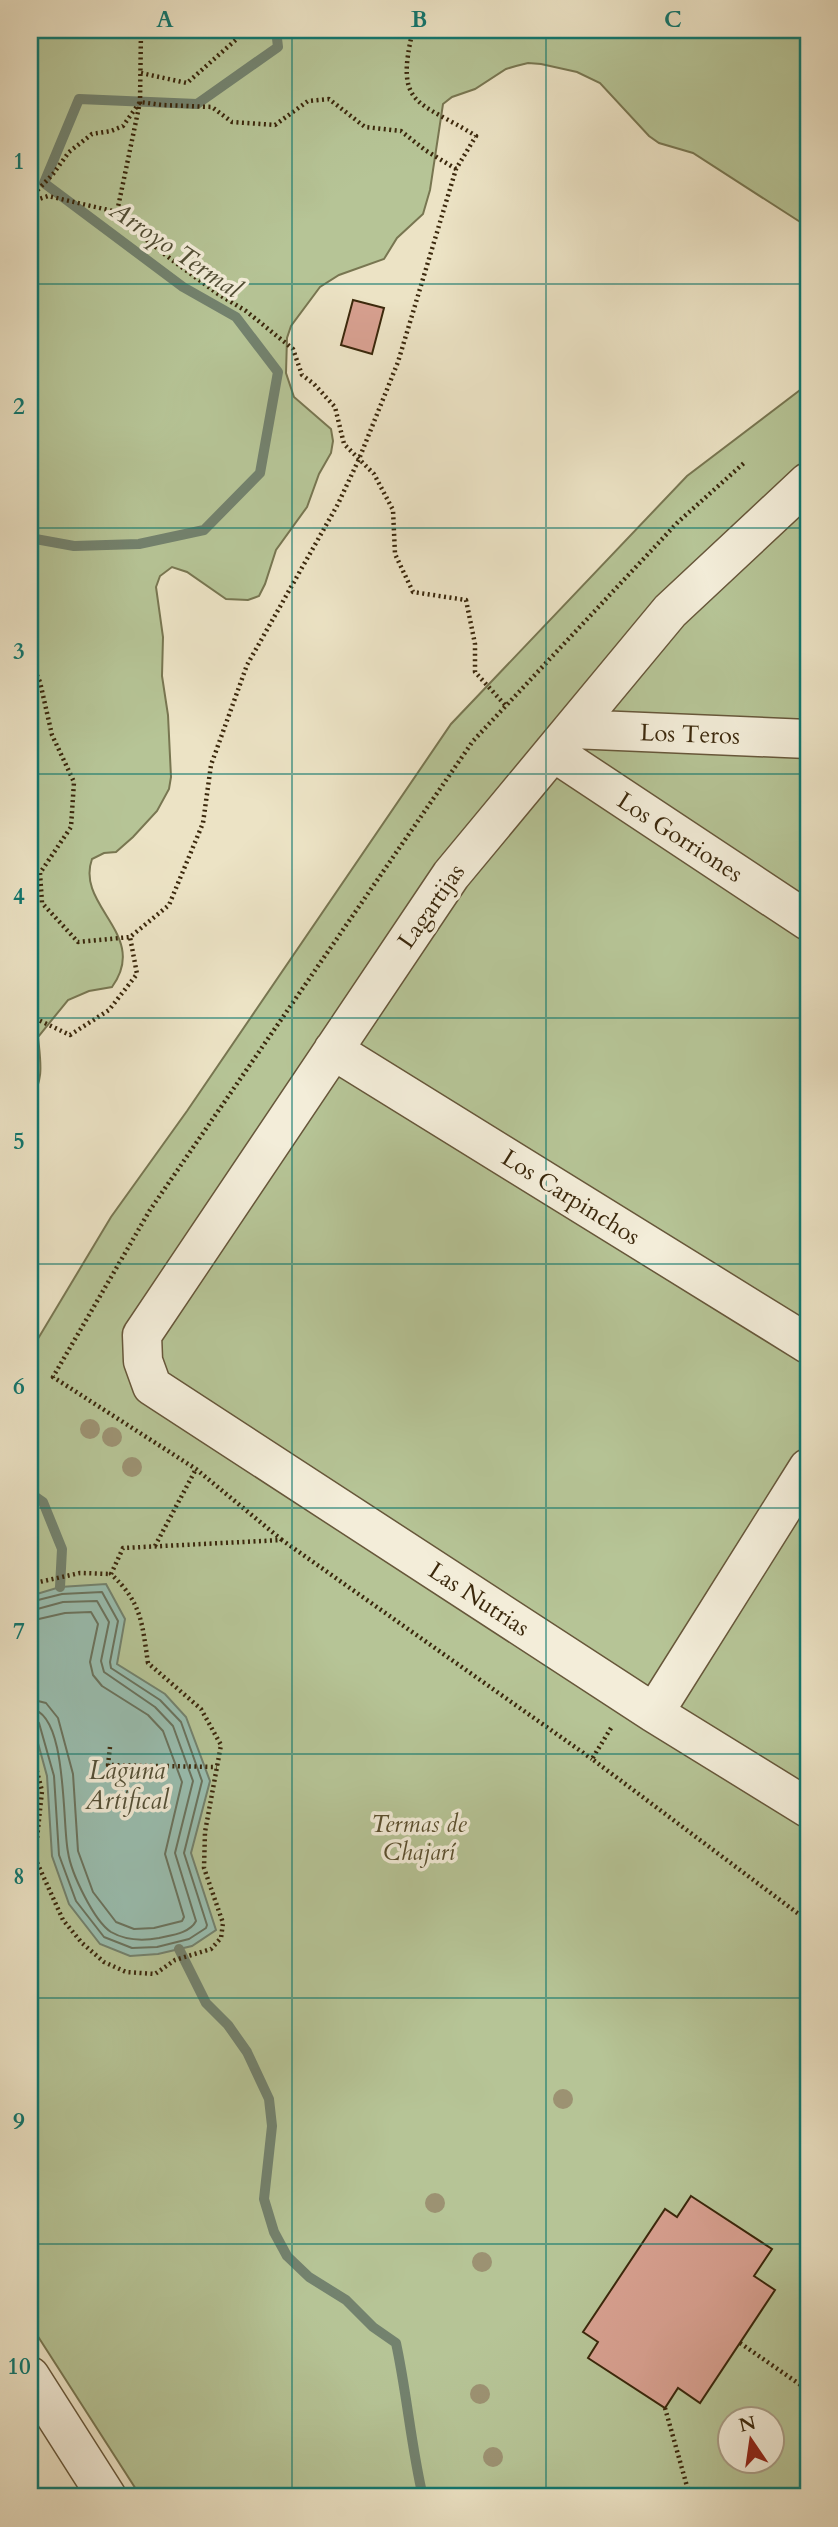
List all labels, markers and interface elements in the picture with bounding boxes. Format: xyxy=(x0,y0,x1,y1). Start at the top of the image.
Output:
text: A xyxy=(156,4,174,35)
text: B xyxy=(411,4,427,35)
text: C xyxy=(664,4,682,35)
text: 1 xyxy=(13,146,25,177)
water label: Arroyo Termal xyxy=(102,192,249,307)
text: 2 xyxy=(13,391,25,422)
text: 3 xyxy=(13,636,25,667)
street label: Los Teros xyxy=(639,716,741,753)
street label: Los Gorriones xyxy=(610,784,749,890)
street label: Lagartijas xyxy=(390,857,473,955)
text: 4 xyxy=(13,881,25,912)
text: 5 xyxy=(13,1126,25,1157)
street label: Los Carpinchos xyxy=(495,1142,646,1253)
text: 6 xyxy=(13,1371,25,1402)
street label: Las Nutrias xyxy=(422,1554,536,1644)
text: 7 xyxy=(13,1616,25,1647)
water label: Laguna Artifical xyxy=(84,1753,170,1818)
park label: Termas de Chajarí xyxy=(371,1808,468,1869)
text: 8 xyxy=(13,1861,25,1892)
text: 9 xyxy=(13,2106,25,2137)
text: 10 xyxy=(7,2351,31,2382)
north arrow xyxy=(716,2404,786,2474)
text: N xyxy=(736,2410,759,2439)

